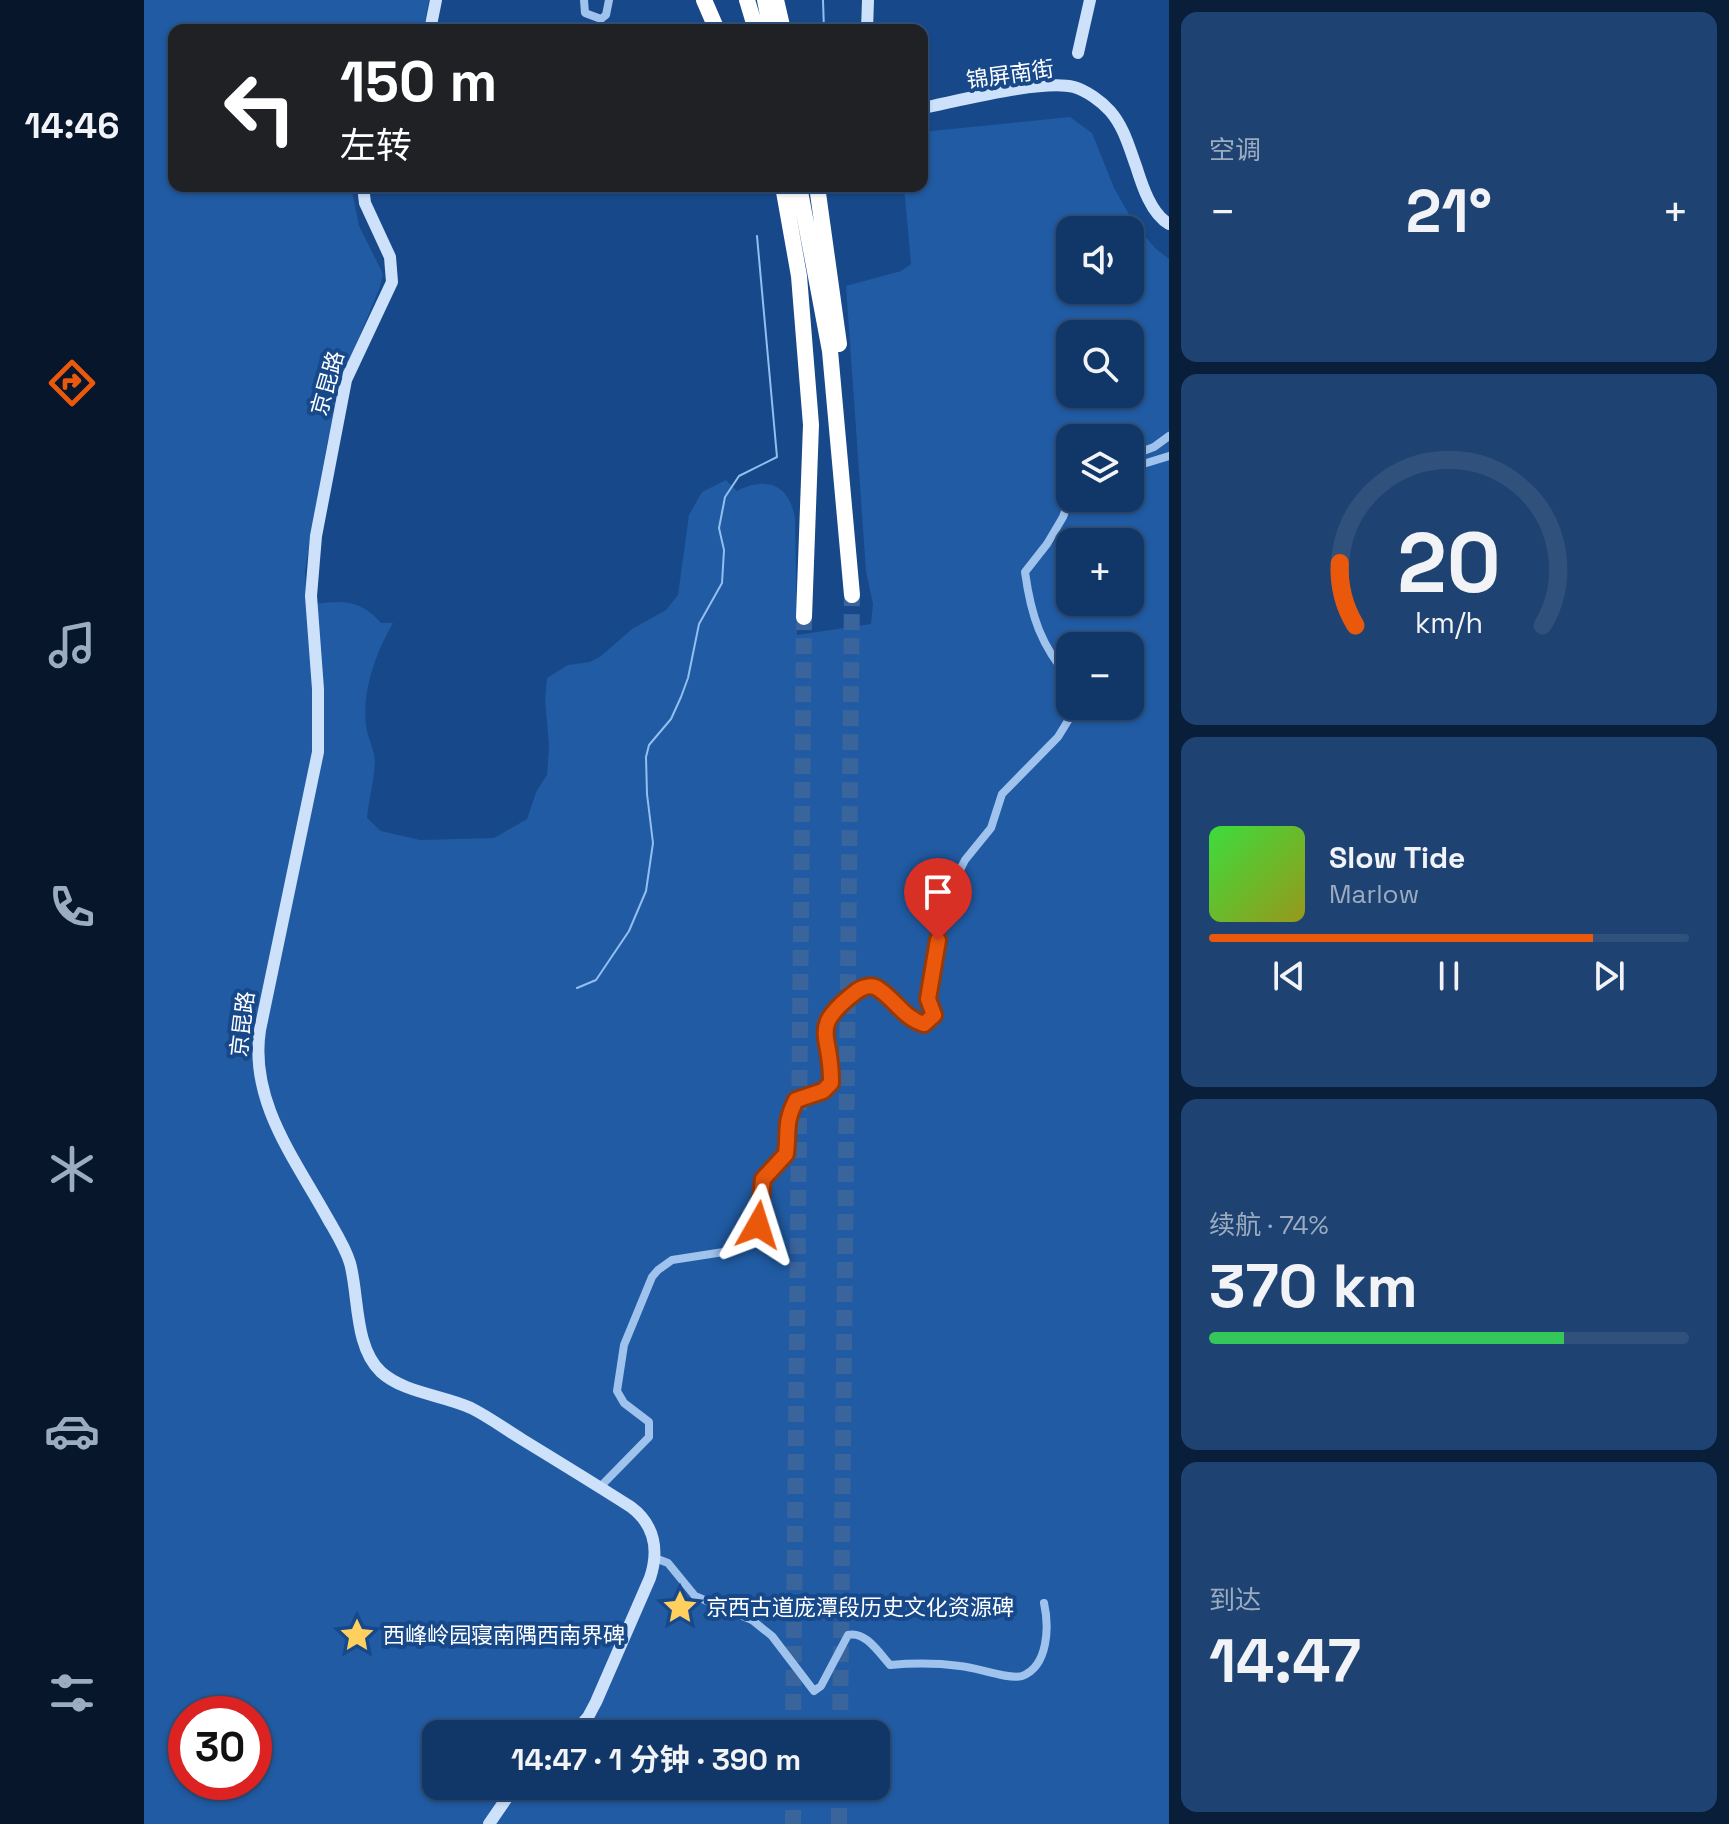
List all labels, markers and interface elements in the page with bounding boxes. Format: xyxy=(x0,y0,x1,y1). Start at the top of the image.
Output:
text: 150 m xyxy=(340,46,497,117)
street label: 锦屏南街 xyxy=(964,54,1056,94)
icon: left xyxy=(208,56,312,160)
text: 14:46 xyxy=(24,103,120,149)
text: 左转 xyxy=(340,123,412,169)
text: 空调 xyxy=(1209,133,1261,167)
text: 21° xyxy=(1406,173,1492,250)
text: − xyxy=(1209,184,1236,240)
text: + xyxy=(1662,184,1689,240)
map controls xyxy=(1056,216,1144,720)
button: sound xyxy=(1056,216,1144,304)
button: search xyxy=(1056,320,1144,408)
street label: 京昆路 xyxy=(304,347,350,419)
icon: directions xyxy=(44,355,100,411)
button: layers xyxy=(1056,424,1144,512)
text: 20 xyxy=(1397,509,1501,615)
button: + xyxy=(1056,528,1144,616)
text: km/h xyxy=(1415,605,1483,641)
icon: music xyxy=(44,617,100,673)
button: − xyxy=(1056,632,1144,720)
text: Slow Tide xyxy=(1329,838,1465,877)
pin xyxy=(904,858,972,940)
icon: arrive xyxy=(916,870,960,914)
text: Marlow xyxy=(1329,877,1419,911)
icon: phone xyxy=(44,879,100,935)
icon: previous xyxy=(1267,954,1311,998)
icon: pause xyxy=(1427,954,1471,998)
icon: next xyxy=(1587,954,1631,998)
street label: 京昆路 xyxy=(224,990,260,1058)
icon: climate xyxy=(44,1141,100,1197)
position arrow xyxy=(716,1183,800,1267)
text: 续航 · 74% xyxy=(1209,1208,1329,1242)
text: 370 km xyxy=(1209,1248,1418,1325)
icon: car xyxy=(44,1403,100,1459)
text: 到达 xyxy=(1209,1583,1261,1617)
place icon: 京西古道庞潭段历史文化资源碑 xyxy=(661,1588,699,1626)
place label: 京西古道庞潭段历史文化资源碑 xyxy=(706,1593,1014,1621)
place icon: 西峰岭园寝南隅西南界碑 xyxy=(338,1616,376,1654)
place label: 西峰岭园寝南隅西南界碑 xyxy=(383,1621,625,1649)
text: 14:47 xyxy=(1209,1623,1361,1700)
icon: filters xyxy=(44,1665,100,1721)
speed limit sign: 30 xyxy=(168,1696,272,1800)
text: 14:47 · 1 分钟 · 390 m xyxy=(511,1740,801,1779)

